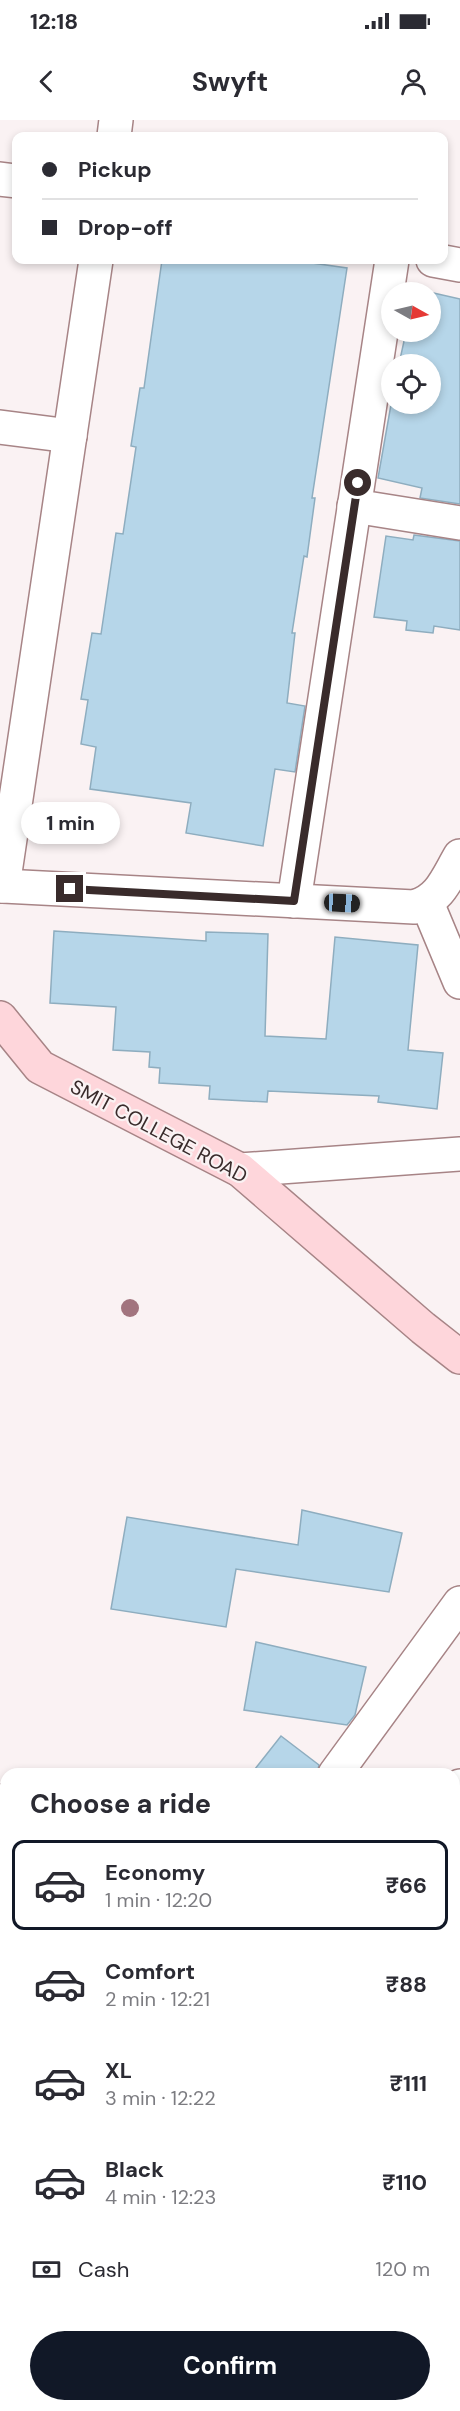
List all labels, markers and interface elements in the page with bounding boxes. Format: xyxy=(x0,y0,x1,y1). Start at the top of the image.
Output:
text: 12:18 xyxy=(30,7,78,36)
text: Swyft xyxy=(192,64,268,99)
icon: back xyxy=(30,65,63,98)
icon: person xyxy=(397,65,430,98)
text: Pickup xyxy=(78,155,152,184)
text: Drop-off xyxy=(78,213,173,242)
north arrow xyxy=(381,282,441,342)
map controls xyxy=(381,282,441,414)
button: locate xyxy=(381,354,441,414)
route start xyxy=(344,469,371,496)
callout: 1 min xyxy=(20,802,119,844)
text: 1 min xyxy=(46,810,95,836)
route end xyxy=(56,875,83,902)
car xyxy=(324,893,360,913)
street label: SMIT COLLEGE ROAD xyxy=(66,1073,252,1189)
text: Choose a ride xyxy=(30,1786,211,1821)
icon: car xyxy=(33,1858,87,1912)
text: Economy xyxy=(105,1858,205,1887)
text: ₹66 xyxy=(386,1871,427,1900)
text: 1 min · 12:20 xyxy=(105,1887,212,1913)
icon: car xyxy=(33,1957,87,2011)
text: Comfort xyxy=(105,1957,195,1986)
text: ₹88 xyxy=(386,1970,427,1999)
text: 2 min · 12:21 xyxy=(105,1986,210,2012)
icon: car xyxy=(33,2056,87,2110)
text: XL xyxy=(105,2056,132,2085)
text: ₹111 xyxy=(389,2069,427,2098)
text: 3 min · 12:22 xyxy=(105,2085,216,2111)
icon: car xyxy=(33,2155,87,2209)
text: Black xyxy=(105,2155,164,2184)
text: ₹110 xyxy=(382,2168,427,2197)
text: 4 min · 12:23 xyxy=(105,2184,216,2210)
icon: cash xyxy=(30,2253,63,2286)
text: Cash xyxy=(78,2255,129,2284)
text: 120 m xyxy=(376,2256,430,2282)
button: Confirm xyxy=(30,2331,430,2400)

